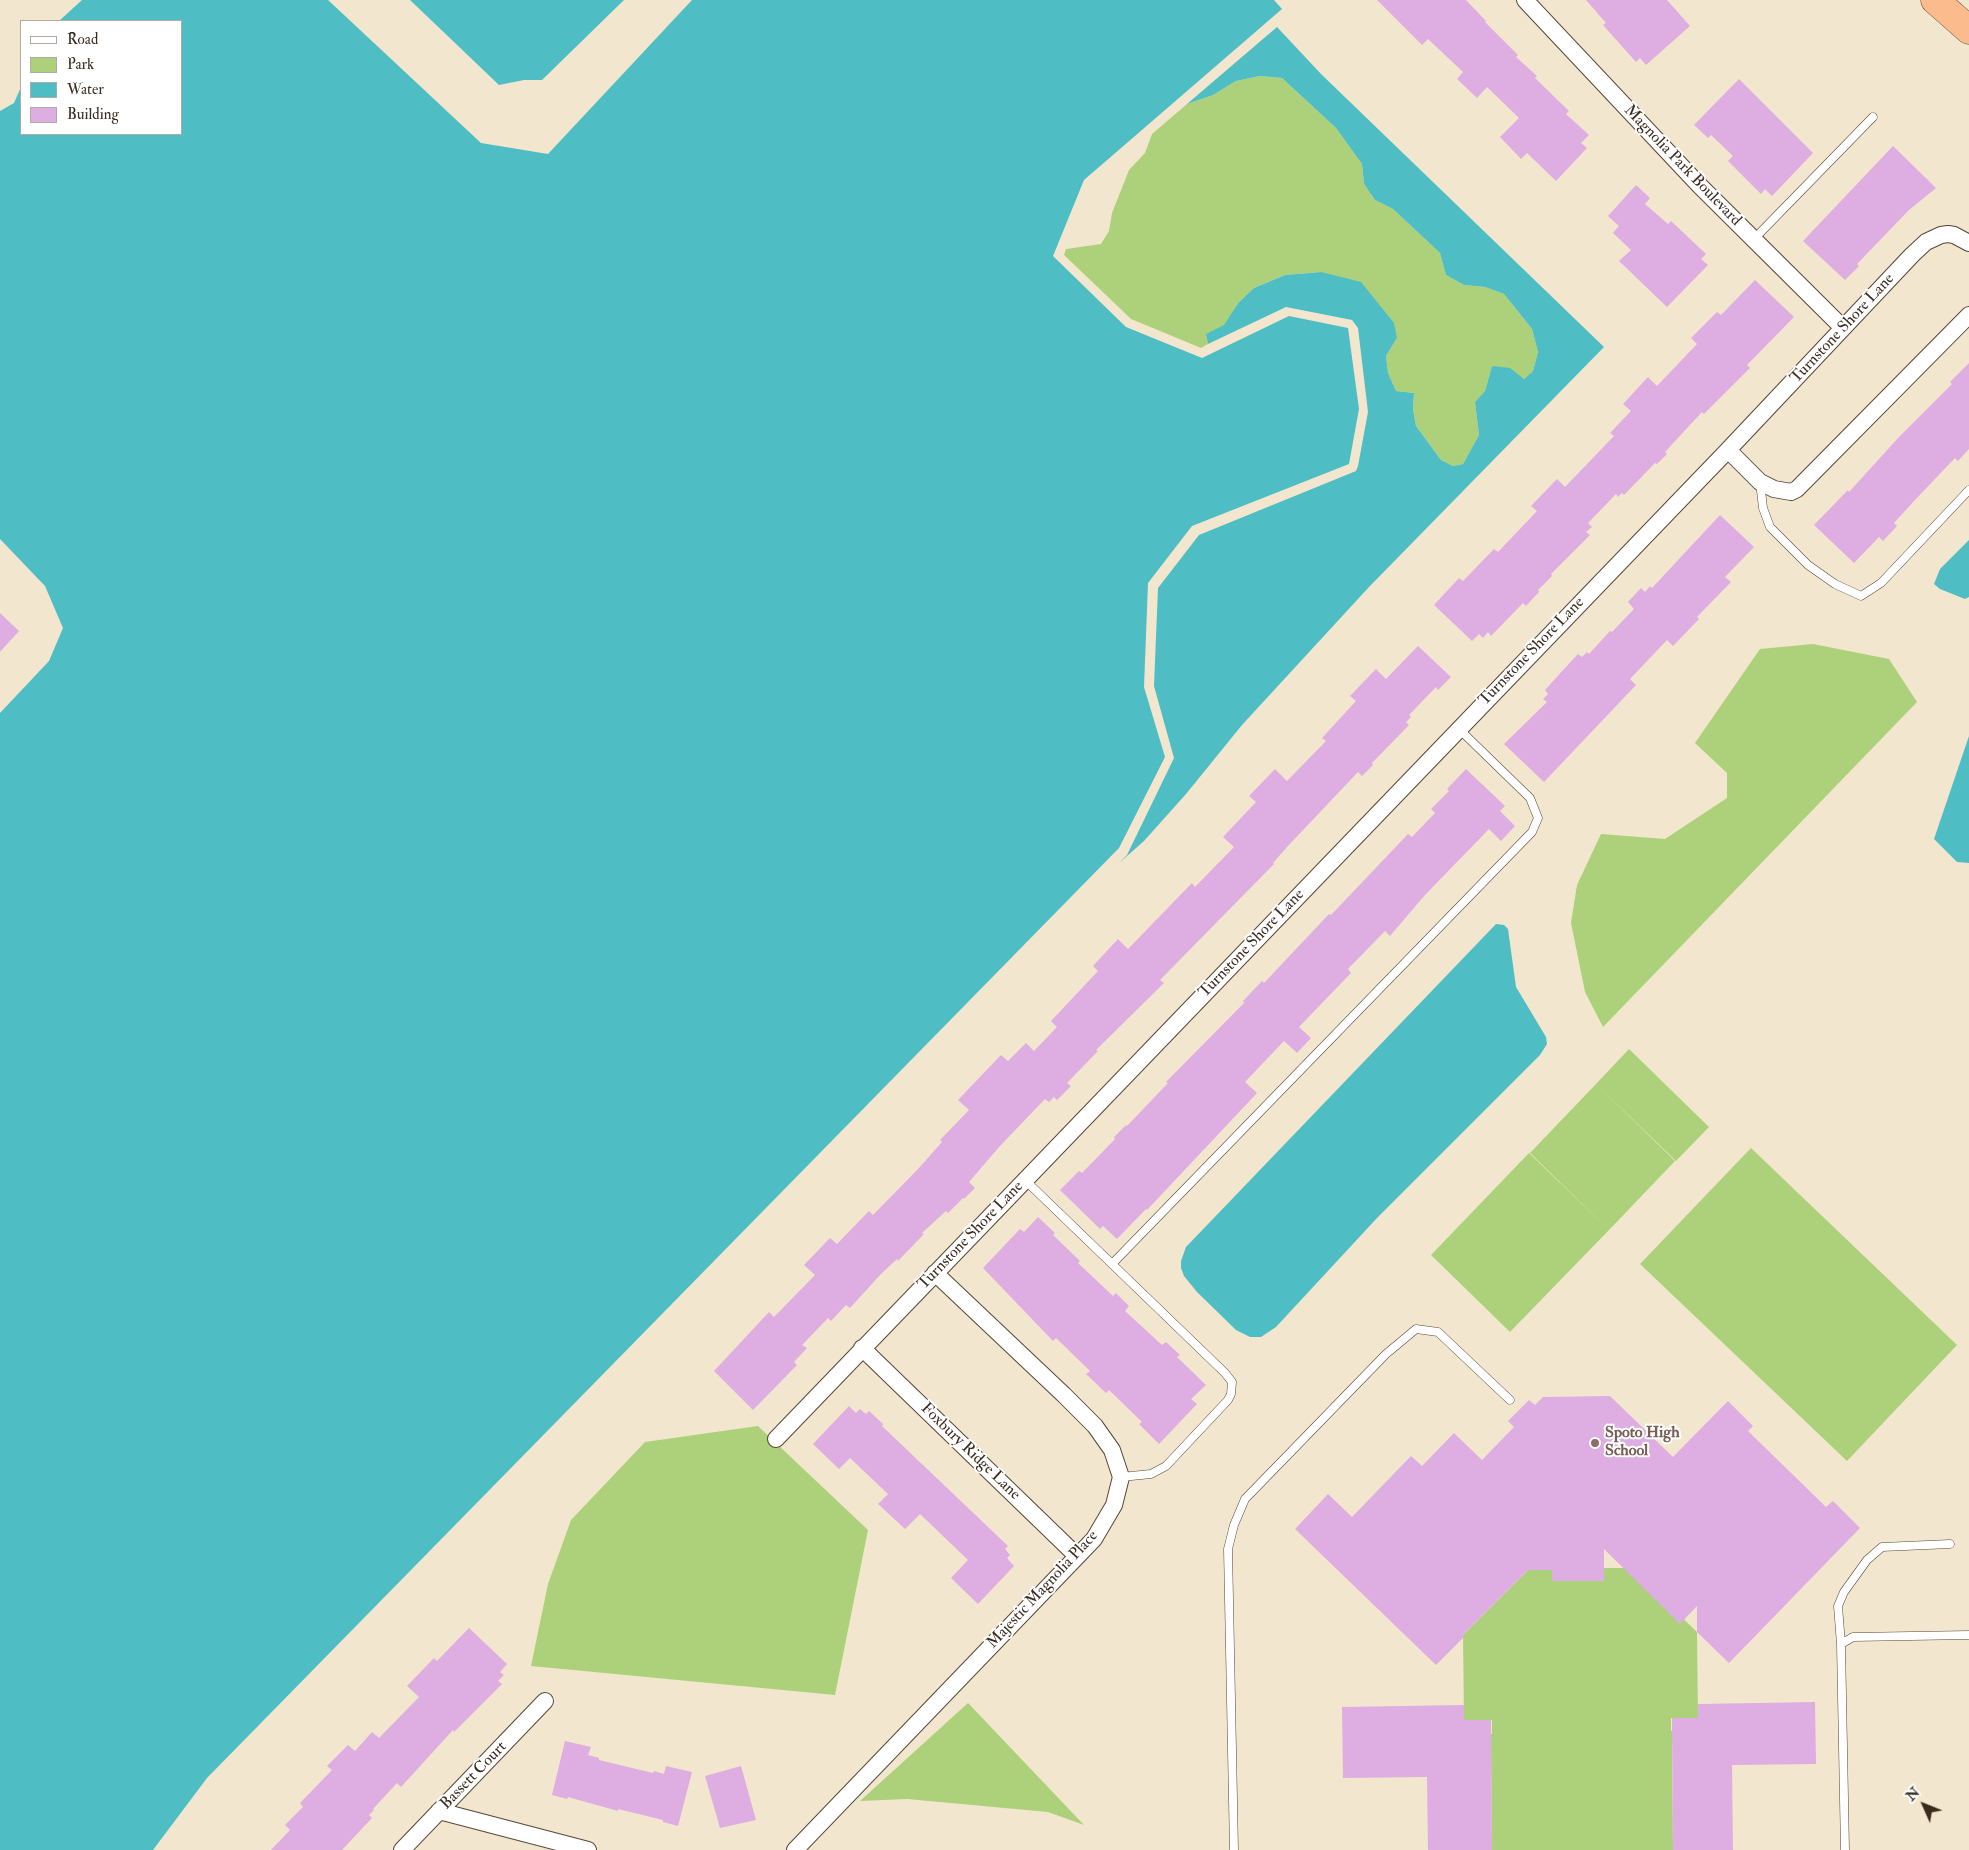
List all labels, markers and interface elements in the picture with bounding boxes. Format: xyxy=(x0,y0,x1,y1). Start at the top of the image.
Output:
legend xyxy=(20,20,182,135)
text: Road xyxy=(67,30,98,49)
text: Park xyxy=(67,55,94,74)
text: Water xyxy=(67,80,104,99)
street label: Magnolia Park Boulevard xyxy=(1619,101,1745,231)
text: Building xyxy=(67,105,119,124)
street label: Turnstone Shore Lane xyxy=(1787,270,1899,388)
street label: Turnstone Shore Lane xyxy=(1475,594,1589,710)
street label: Turnstone Shore Lane xyxy=(1195,886,1309,1002)
street label: Turnstone Shore Lane xyxy=(914,1178,1028,1294)
street label: Foxbury Ridge Lane xyxy=(916,1399,1024,1505)
place label: Spoto High School xyxy=(1605,1424,1680,1462)
marker: Spoto High School xyxy=(1589,1437,1601,1449)
street label: Majestic Magnolia Place xyxy=(983,1527,1103,1653)
street label: Bassett Court xyxy=(437,1738,511,1814)
north arrow xyxy=(1899,1780,1949,1830)
text: N xyxy=(1902,1784,1923,1805)

